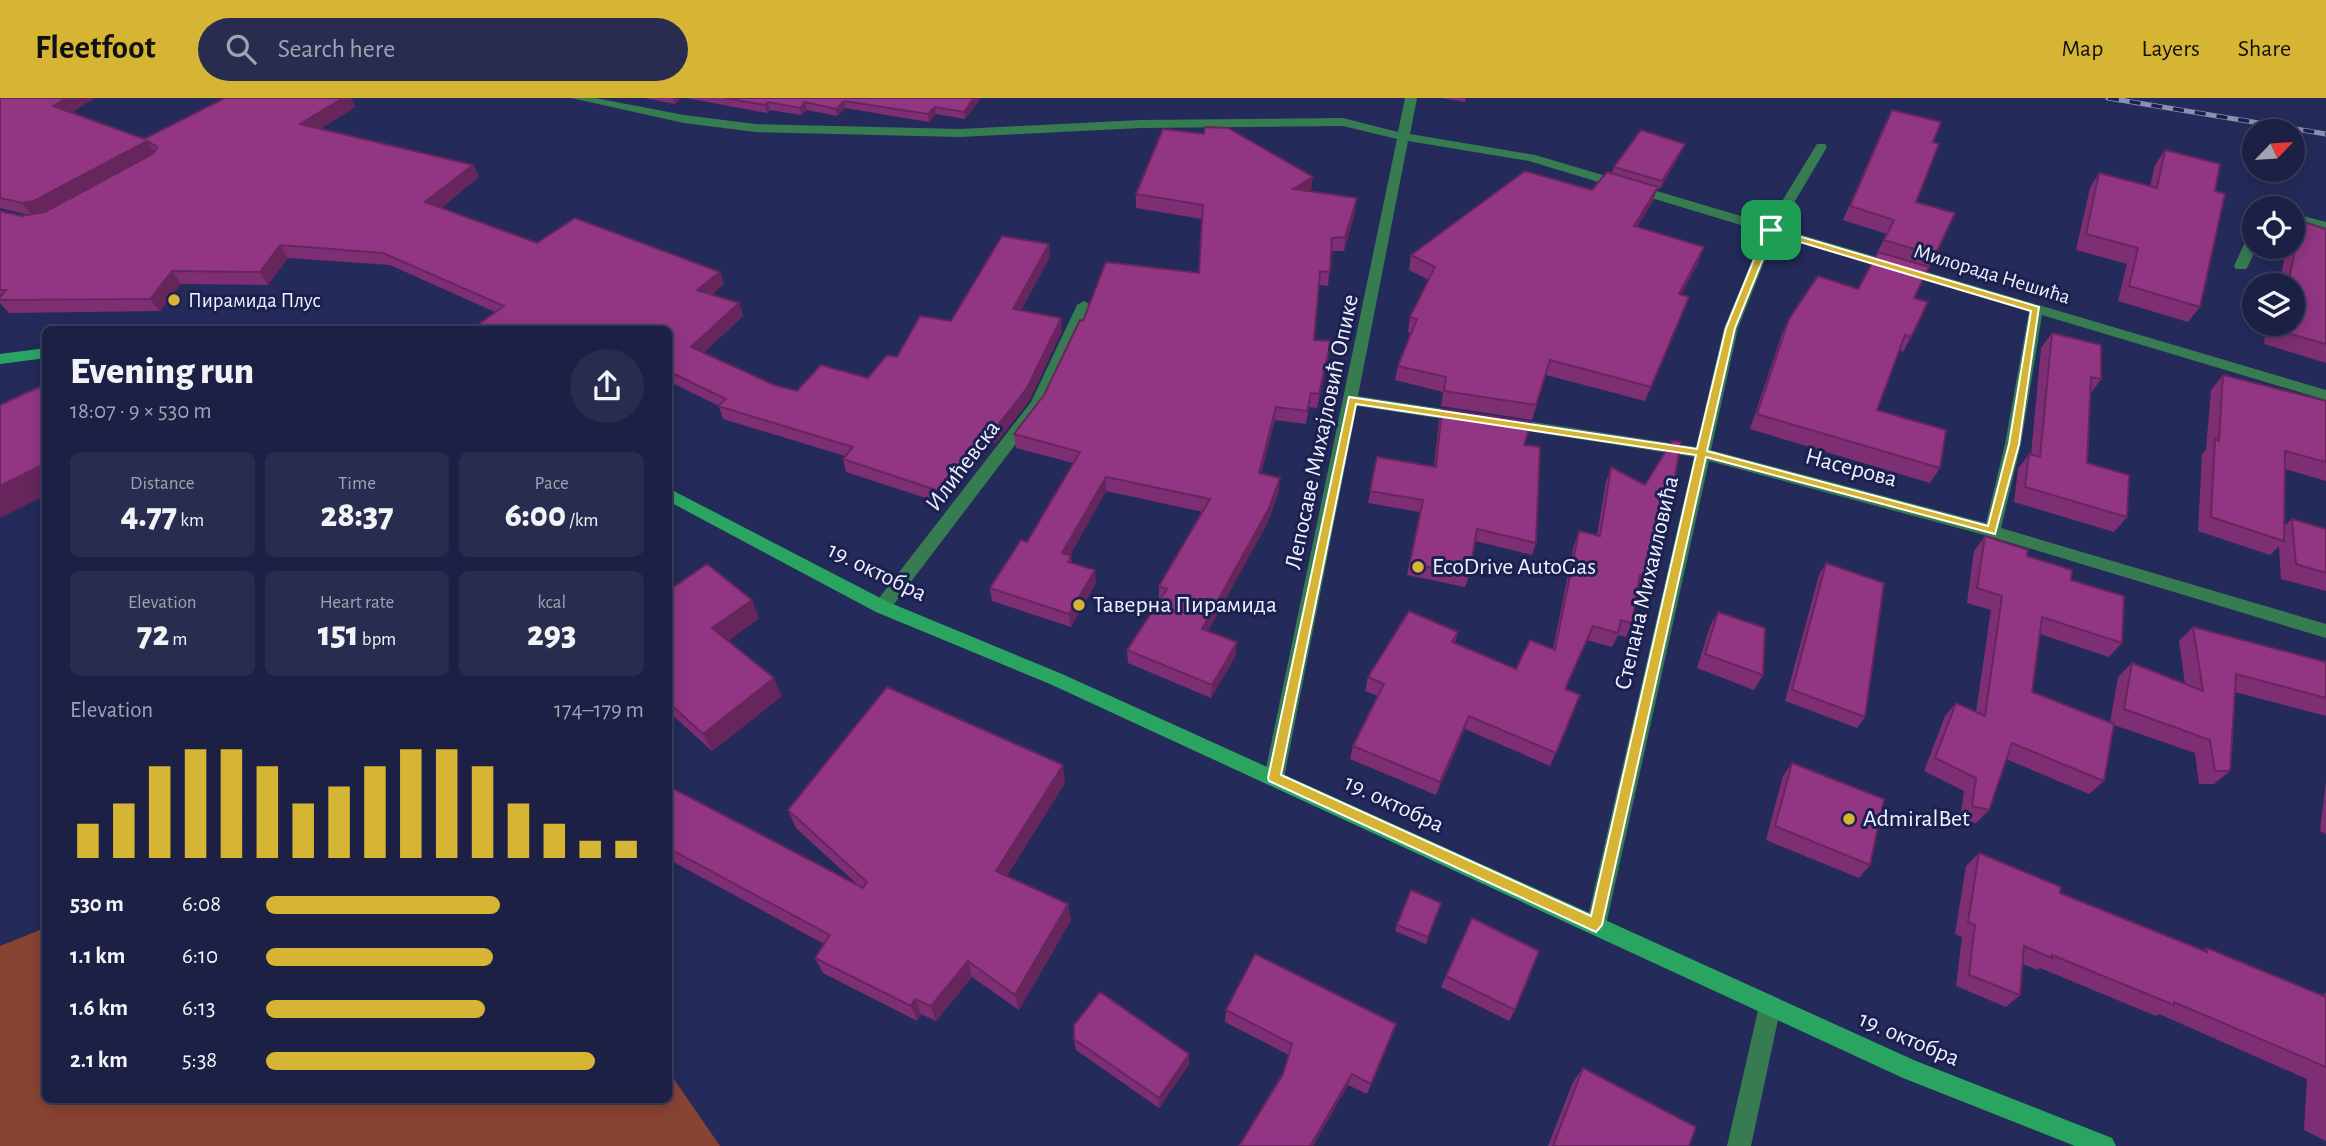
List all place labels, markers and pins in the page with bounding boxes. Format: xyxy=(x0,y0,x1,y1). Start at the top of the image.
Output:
pin xyxy=(1741,200,1801,260)
place label: Пирамида Плус xyxy=(188,290,321,311)
marker: Пирамида Плус xyxy=(166,292,182,308)
place label: EcoDrive AutoGas xyxy=(1432,555,1596,579)
marker: EcoDrive AutoGas xyxy=(1410,559,1426,575)
place label: Таверна Пирамида xyxy=(1093,593,1277,617)
marker: Таверна Пирамида xyxy=(1071,597,1087,613)
place label: AdmiralBet xyxy=(1863,807,1970,831)
marker: AdmiralBet xyxy=(1841,811,1857,827)

